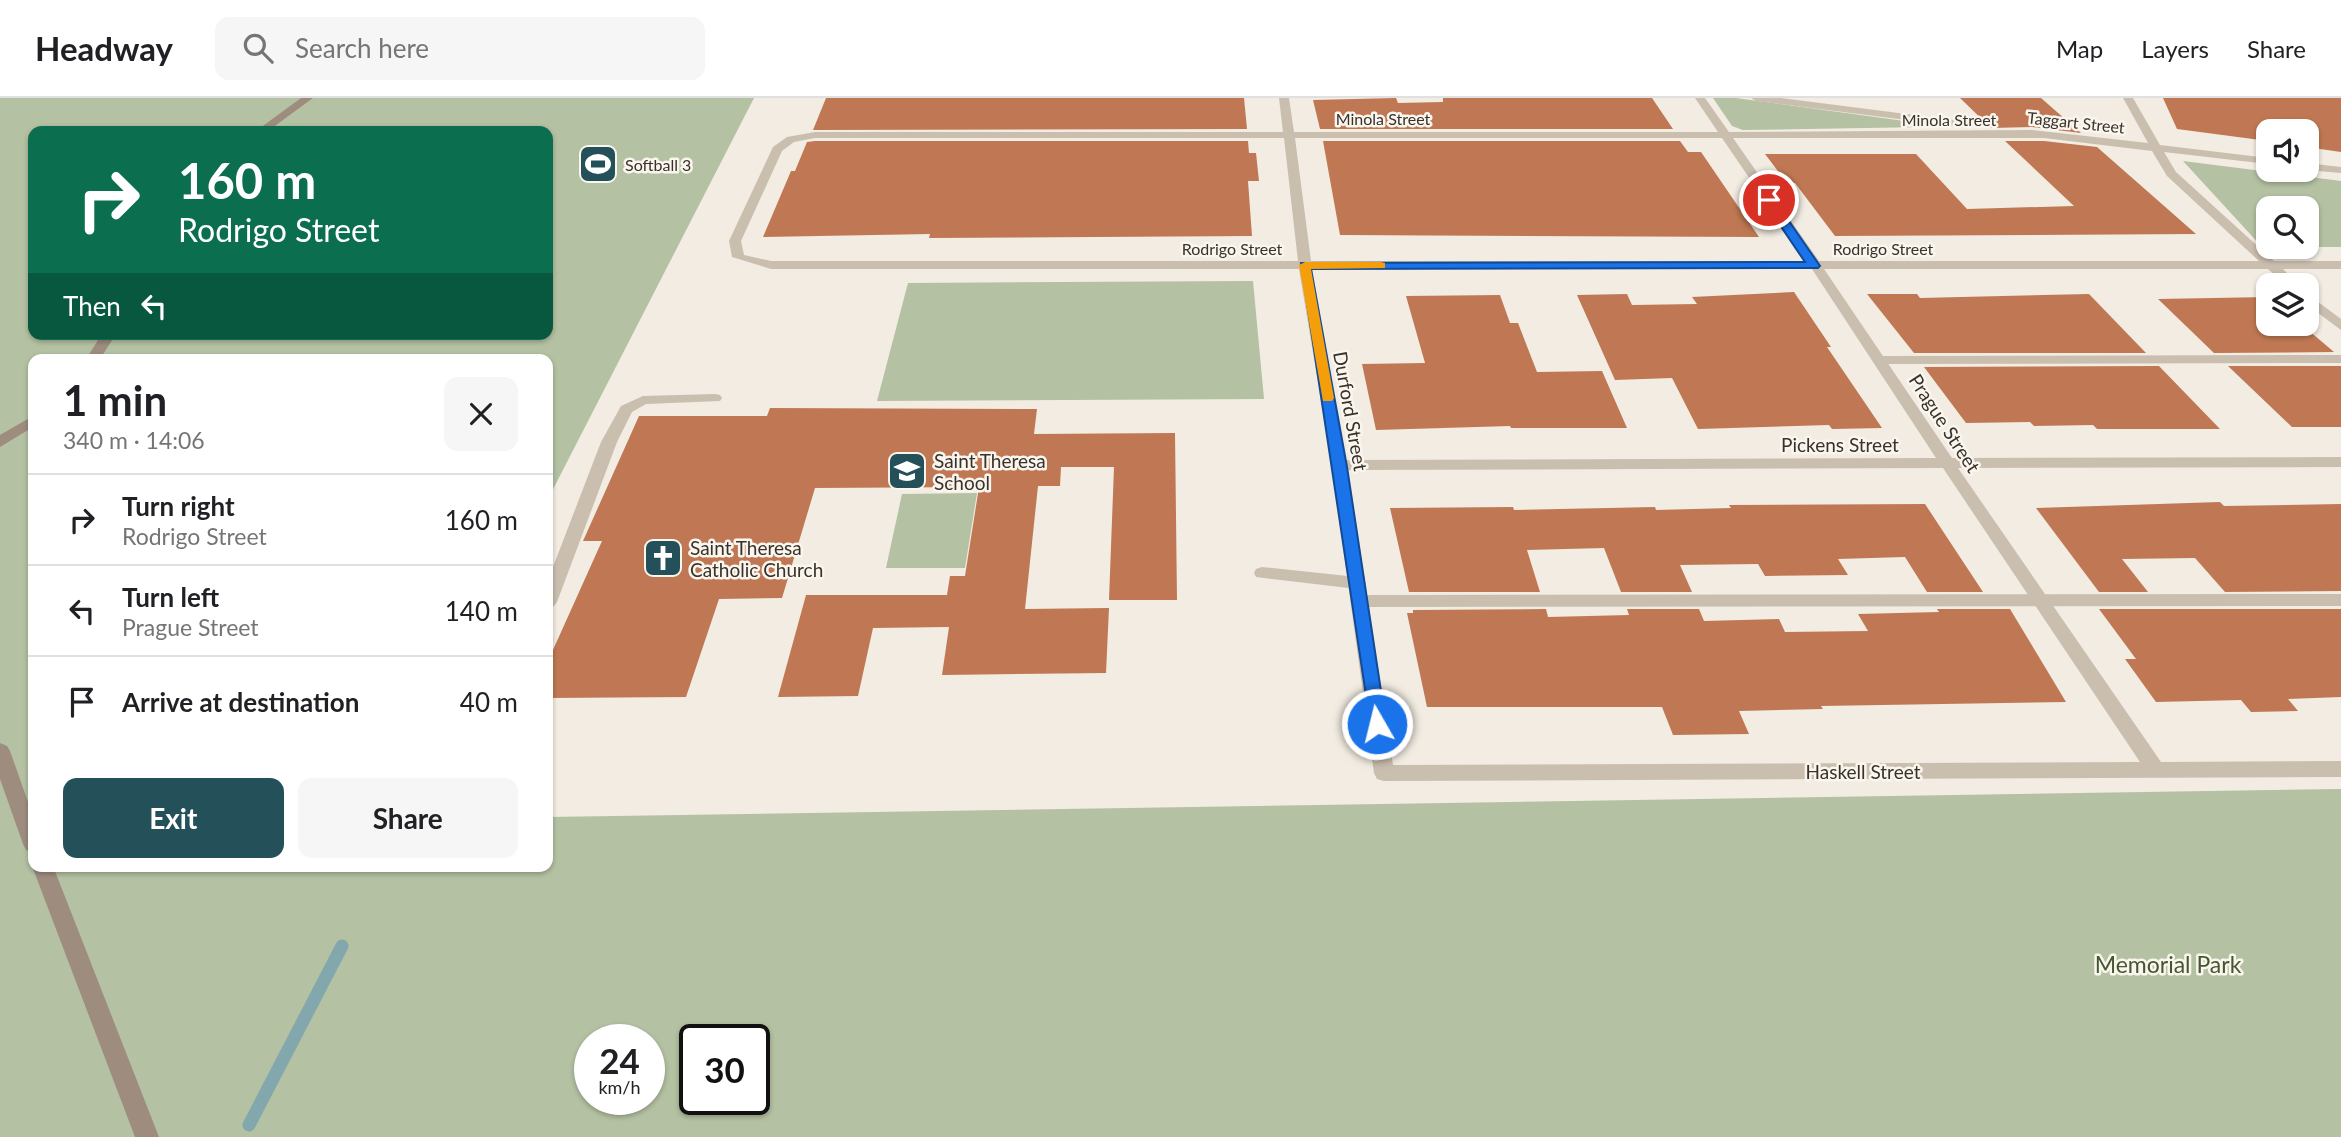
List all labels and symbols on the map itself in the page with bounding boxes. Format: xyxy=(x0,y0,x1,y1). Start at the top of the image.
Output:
street label: Taggart Street xyxy=(2026,107,2126,137)
street label: Minola Street xyxy=(1336,109,1431,128)
street label: Minola Street xyxy=(1902,110,1997,129)
sports icon: Softball 3 xyxy=(577,143,619,185)
place label: Softball 3 xyxy=(625,155,691,174)
pin xyxy=(1739,170,1799,230)
street label: Rodrigo Street xyxy=(1182,239,1283,258)
street label: Rodrigo Street xyxy=(1833,239,1934,258)
street label: Durford Street xyxy=(1329,349,1373,473)
street label: Prague Street xyxy=(1905,369,1985,477)
street label: Pickens Street xyxy=(1781,433,1899,456)
place label: Saint Theresa School xyxy=(934,449,1046,494)
school or university icon: Saint Theresa School xyxy=(886,450,928,492)
place label: Saint Theresa Catholic Church xyxy=(690,536,823,581)
church icon: Saint Theresa Catholic Church xyxy=(642,537,684,579)
position arrow xyxy=(1340,687,1414,761)
street label: Haskell Street xyxy=(1806,760,1921,783)
park label: Memorial Park xyxy=(2095,950,2242,978)
speed limit sign: 30 xyxy=(679,1024,770,1115)

